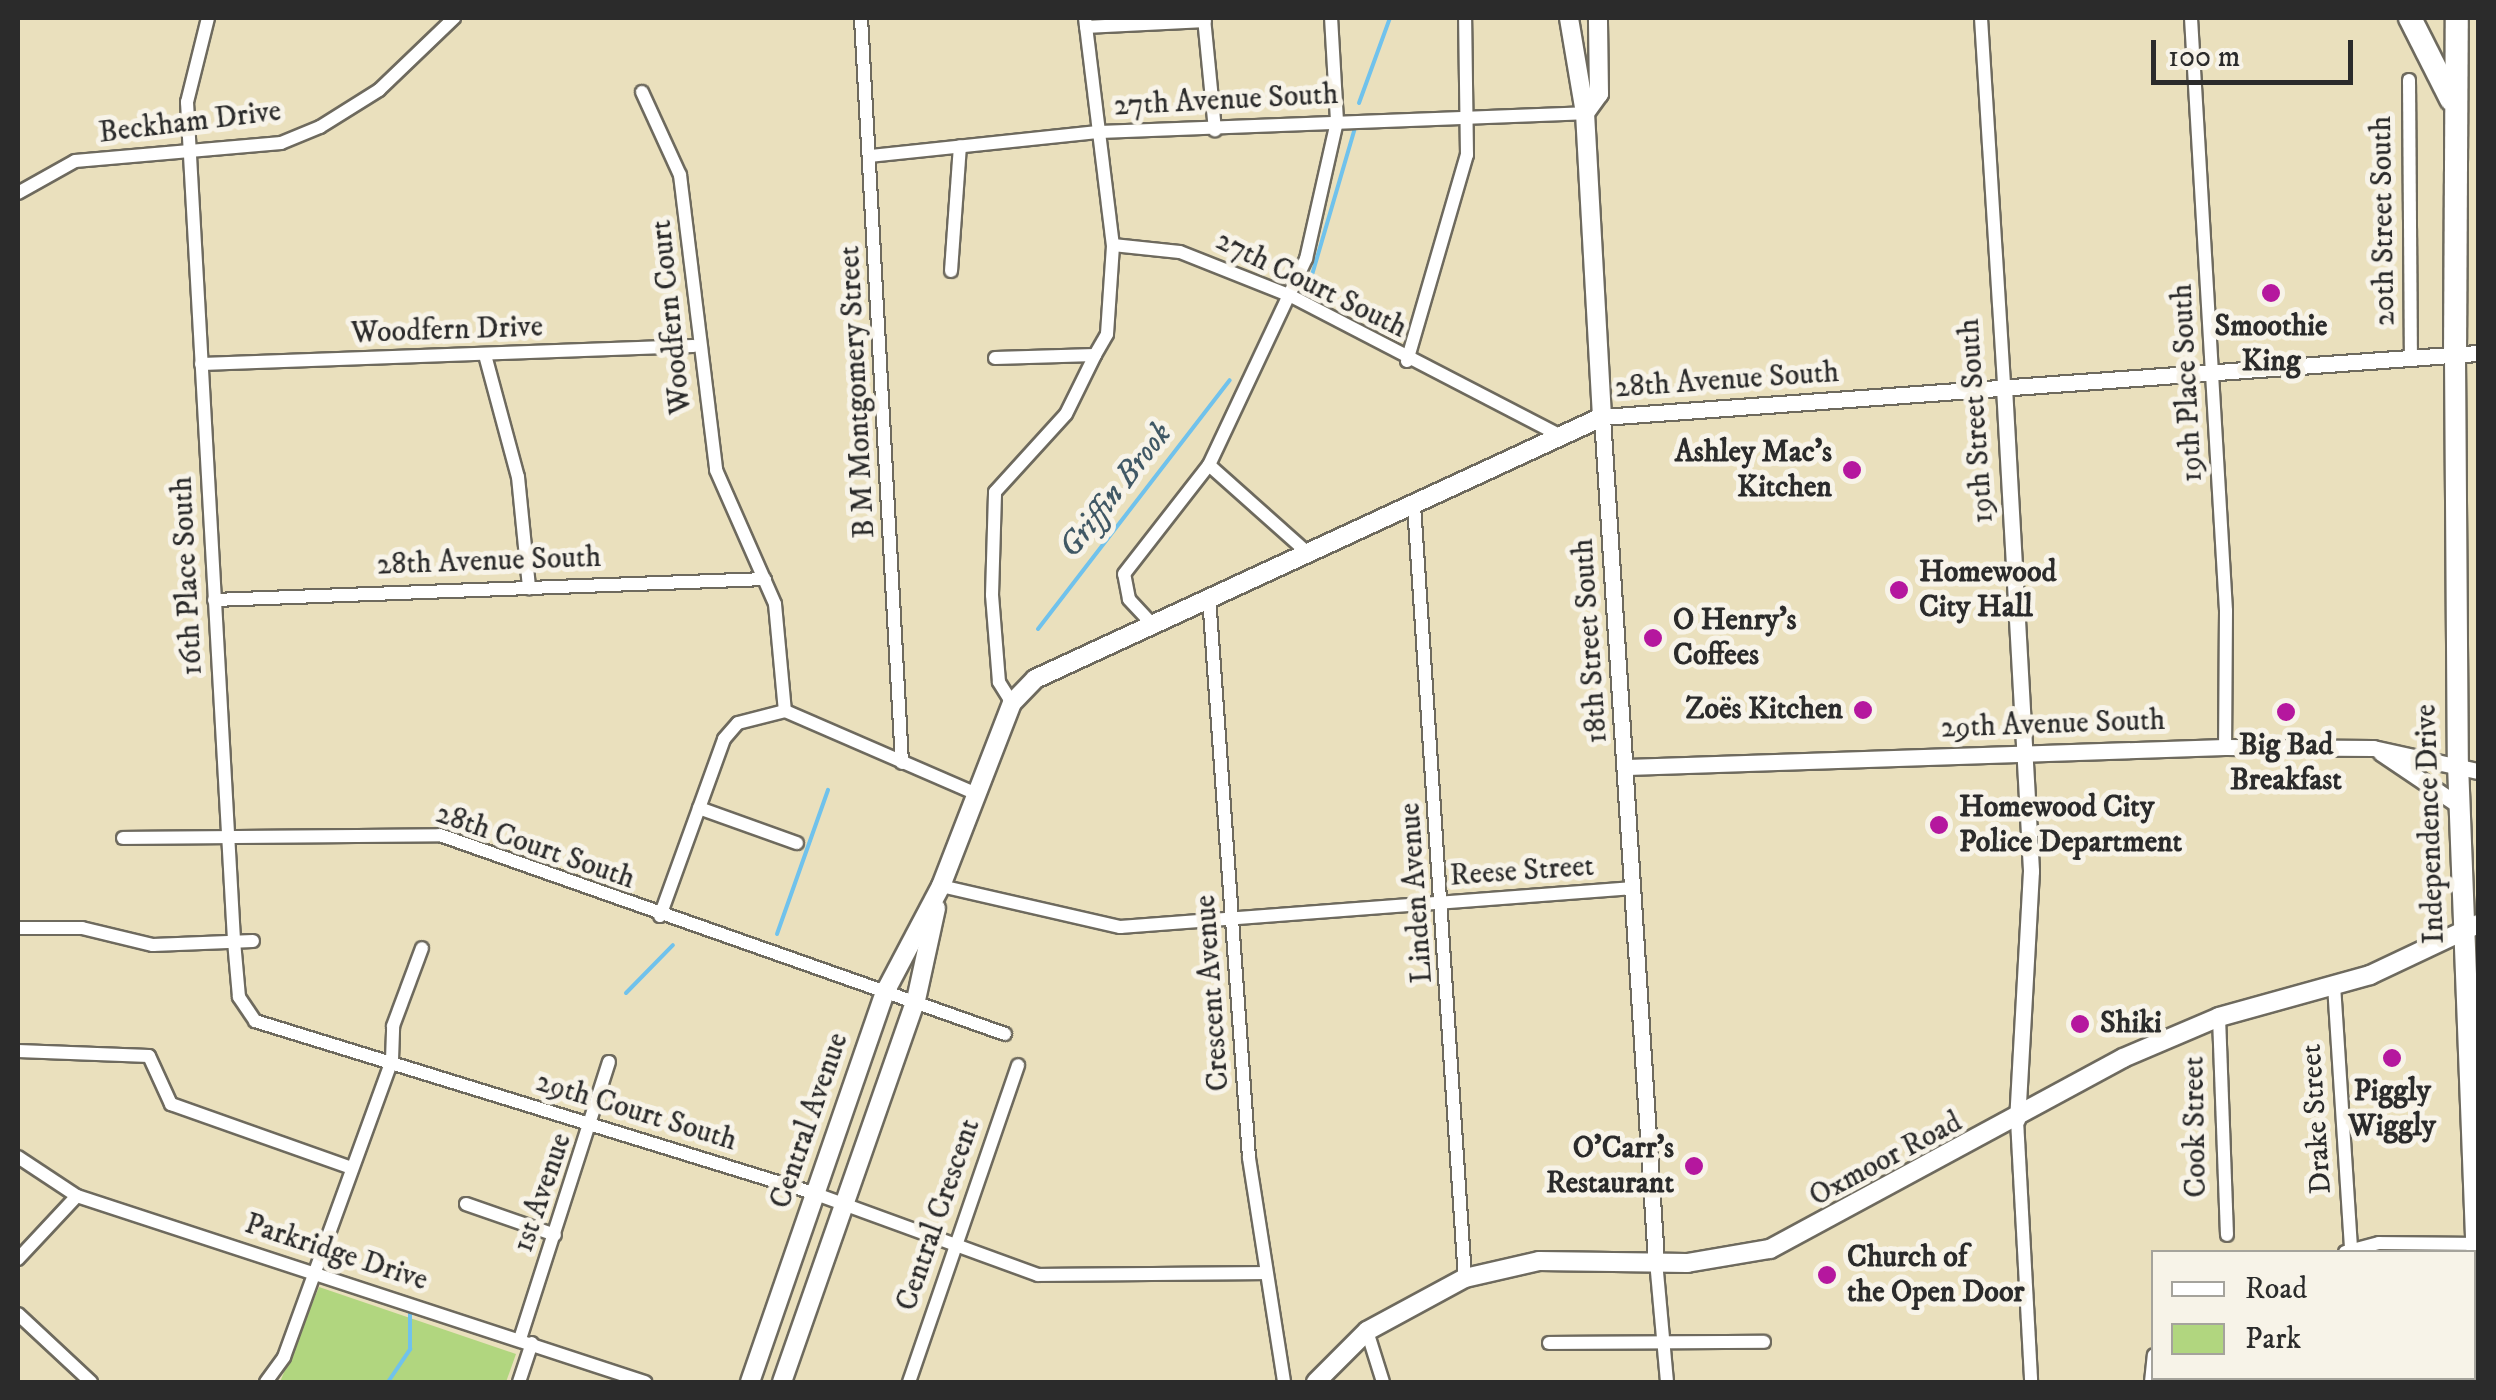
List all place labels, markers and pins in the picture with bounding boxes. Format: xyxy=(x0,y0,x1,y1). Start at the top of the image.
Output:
marker: Smoothie King xyxy=(2260,282,2282,304)
place label: Smoothie King xyxy=(2215,309,2327,380)
place label: Ashley Mac's Kitchen xyxy=(1675,435,1832,506)
marker: Ashley Mac's Kitchen xyxy=(1841,459,1863,481)
place label: Homewood City Hall xyxy=(1919,555,2056,626)
marker: Homewood City Hall xyxy=(1888,579,1910,601)
place label: O Henry's Coffees xyxy=(1673,603,1797,674)
marker: O Henry's Coffees xyxy=(1642,627,1664,649)
place label: Zoës Kitchen xyxy=(1685,692,1843,728)
marker: Zoës Kitchen xyxy=(1852,699,1874,721)
marker: Big Bad Breakfast xyxy=(2275,701,2297,723)
place label: Big Bad Breakfast xyxy=(2230,728,2342,798)
place label: Homewood City Police Department xyxy=(1959,790,2182,860)
marker: Homewood City Police Department xyxy=(1928,814,1950,836)
place label: Shiki xyxy=(2100,1006,2162,1042)
marker: Shiki xyxy=(2069,1013,2091,1035)
marker: Piggly Wiggly xyxy=(2381,1047,2403,1069)
place label: Piggly Wiggly xyxy=(2348,1074,2436,1144)
place label: O’Carr’s Restaurant xyxy=(1546,1131,1674,1202)
marker: O’Carr’s Restaurant xyxy=(1683,1155,1705,1177)
place label: Church of the Open Door xyxy=(1847,1240,2025,1310)
marker: Church of the Open Door xyxy=(1816,1264,1838,1286)

